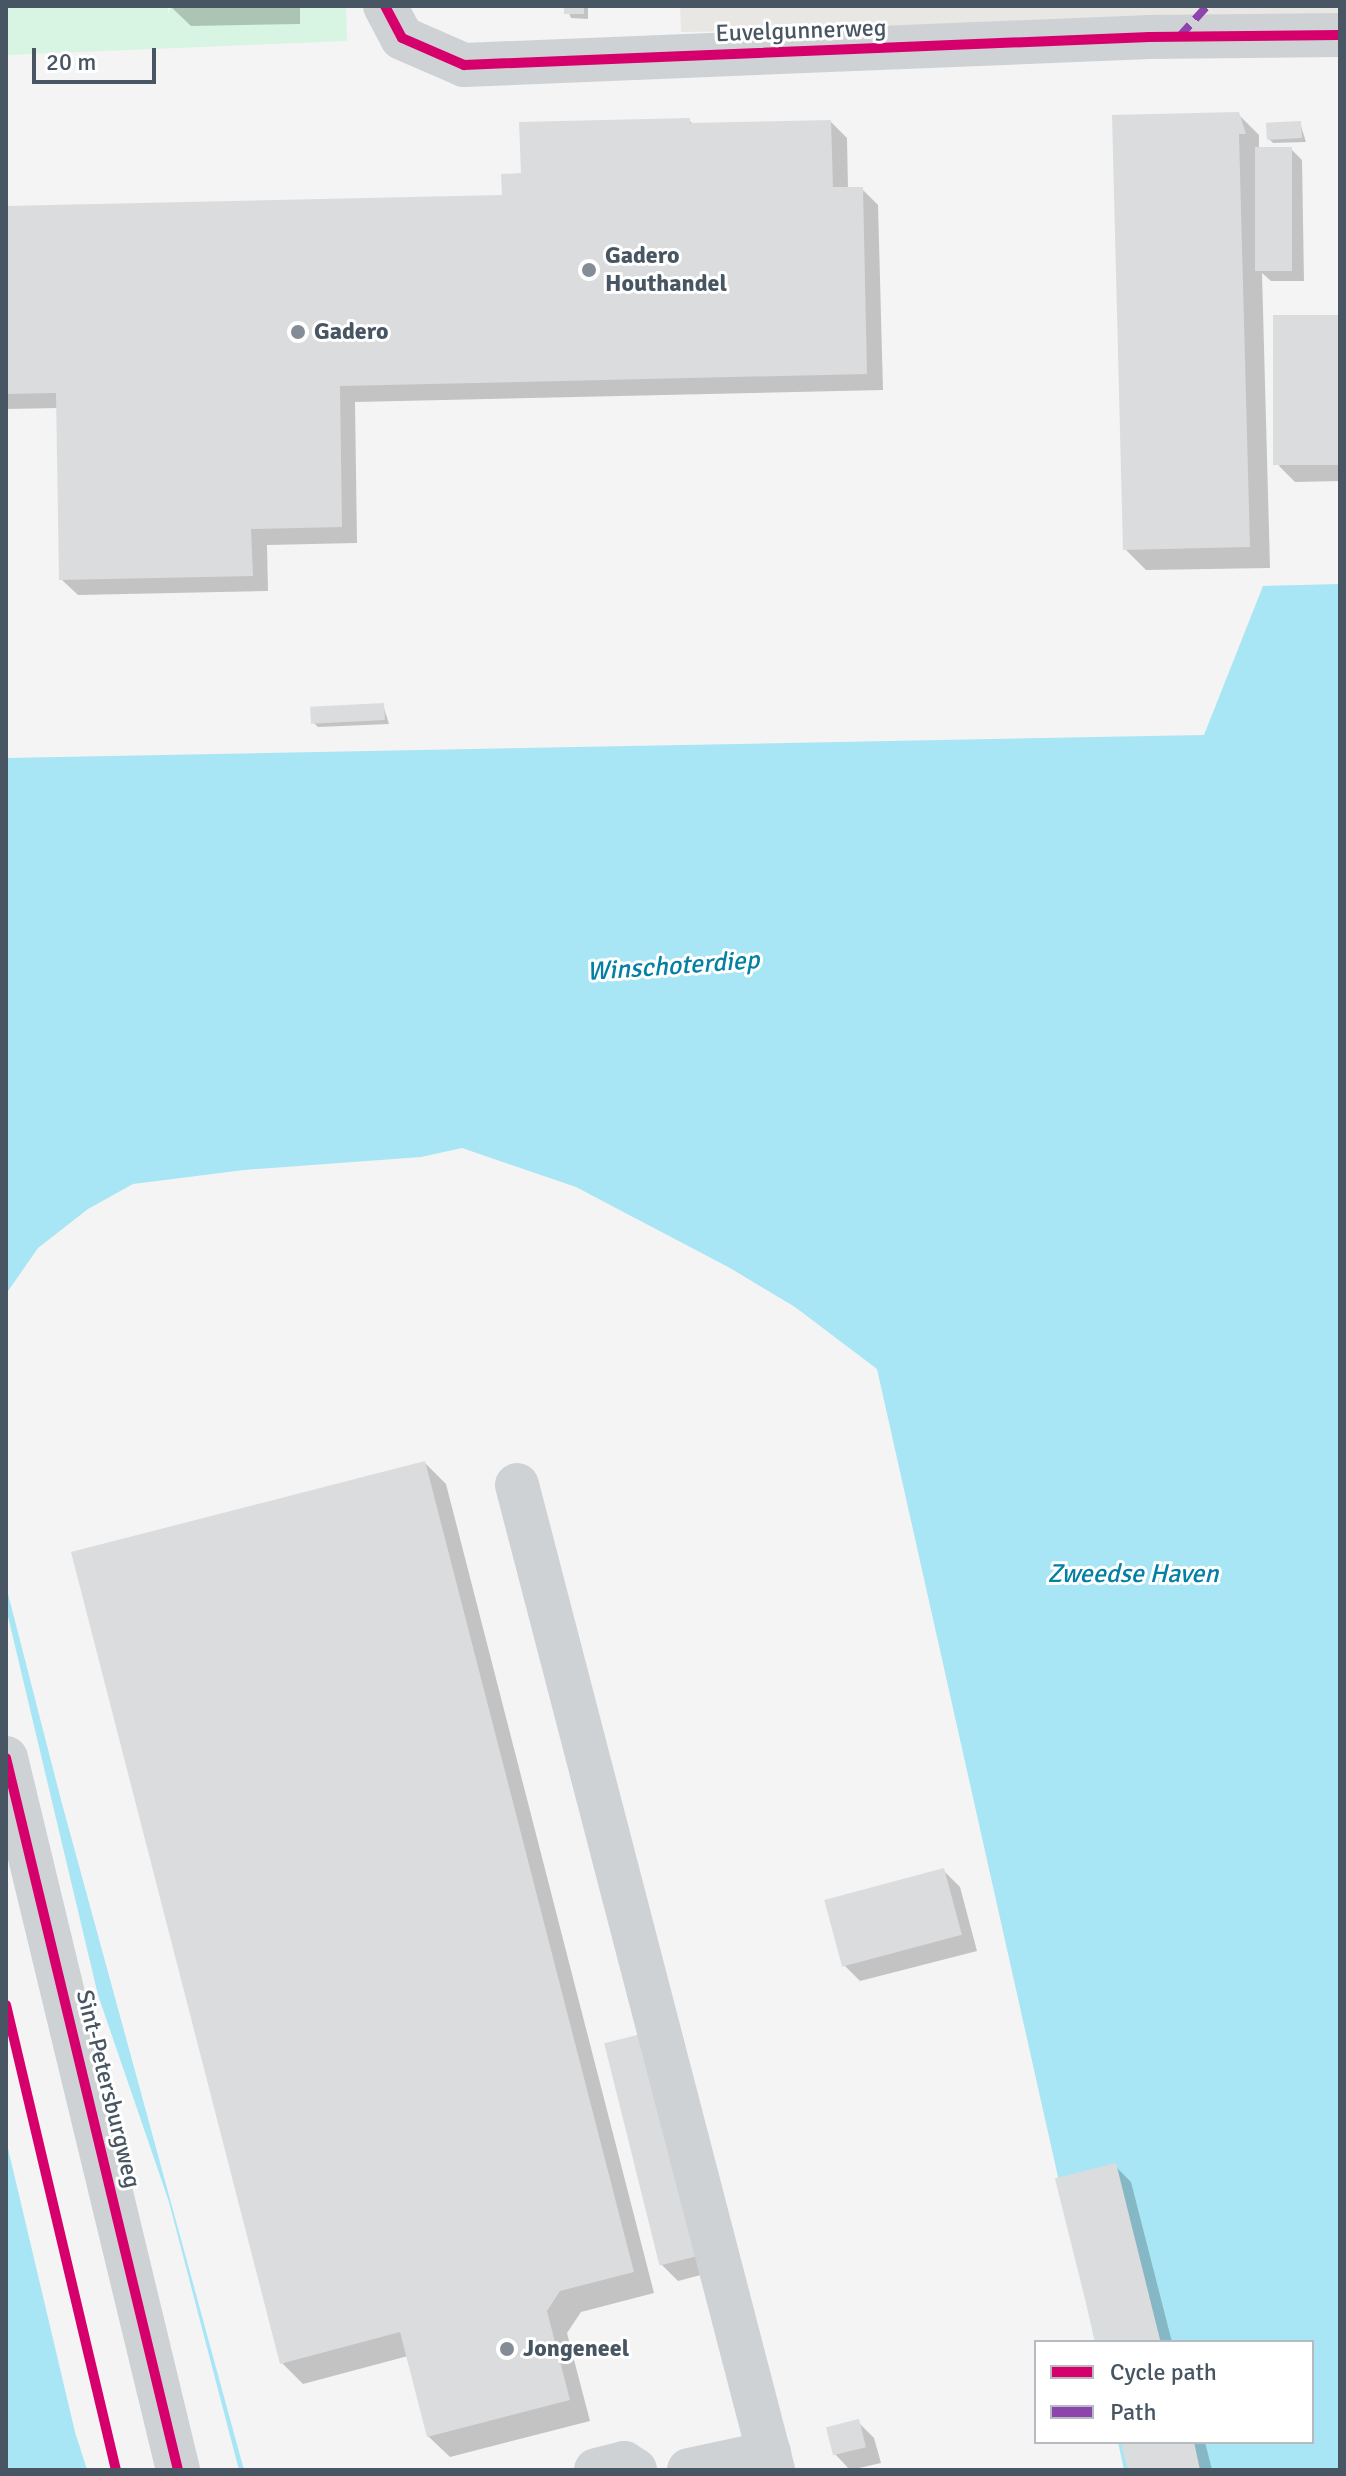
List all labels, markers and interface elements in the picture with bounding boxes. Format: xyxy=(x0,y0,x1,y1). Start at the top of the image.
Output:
street label: Euvelgunnerweg xyxy=(715,14,887,48)
scale bar xyxy=(36,32,160,82)
text: 20 m xyxy=(46,47,96,77)
place label: Gadero Houthandel xyxy=(605,242,727,298)
marker: Gadero Houthandel xyxy=(580,261,598,279)
place label: Gadero xyxy=(314,318,388,346)
marker: Gadero xyxy=(289,323,307,341)
water label: Winschoterdiep xyxy=(586,945,760,989)
water label: Zweedse Haven xyxy=(1047,1559,1219,1591)
street label: Sint-Petersburgweg xyxy=(69,1987,147,2191)
place label: Jongeneel xyxy=(523,2335,629,2363)
marker: Jongeneel xyxy=(498,2340,516,2358)
legend xyxy=(1034,2340,1314,2444)
text: Cycle path xyxy=(1110,2357,1217,2387)
text: Path xyxy=(1110,2397,1156,2427)

